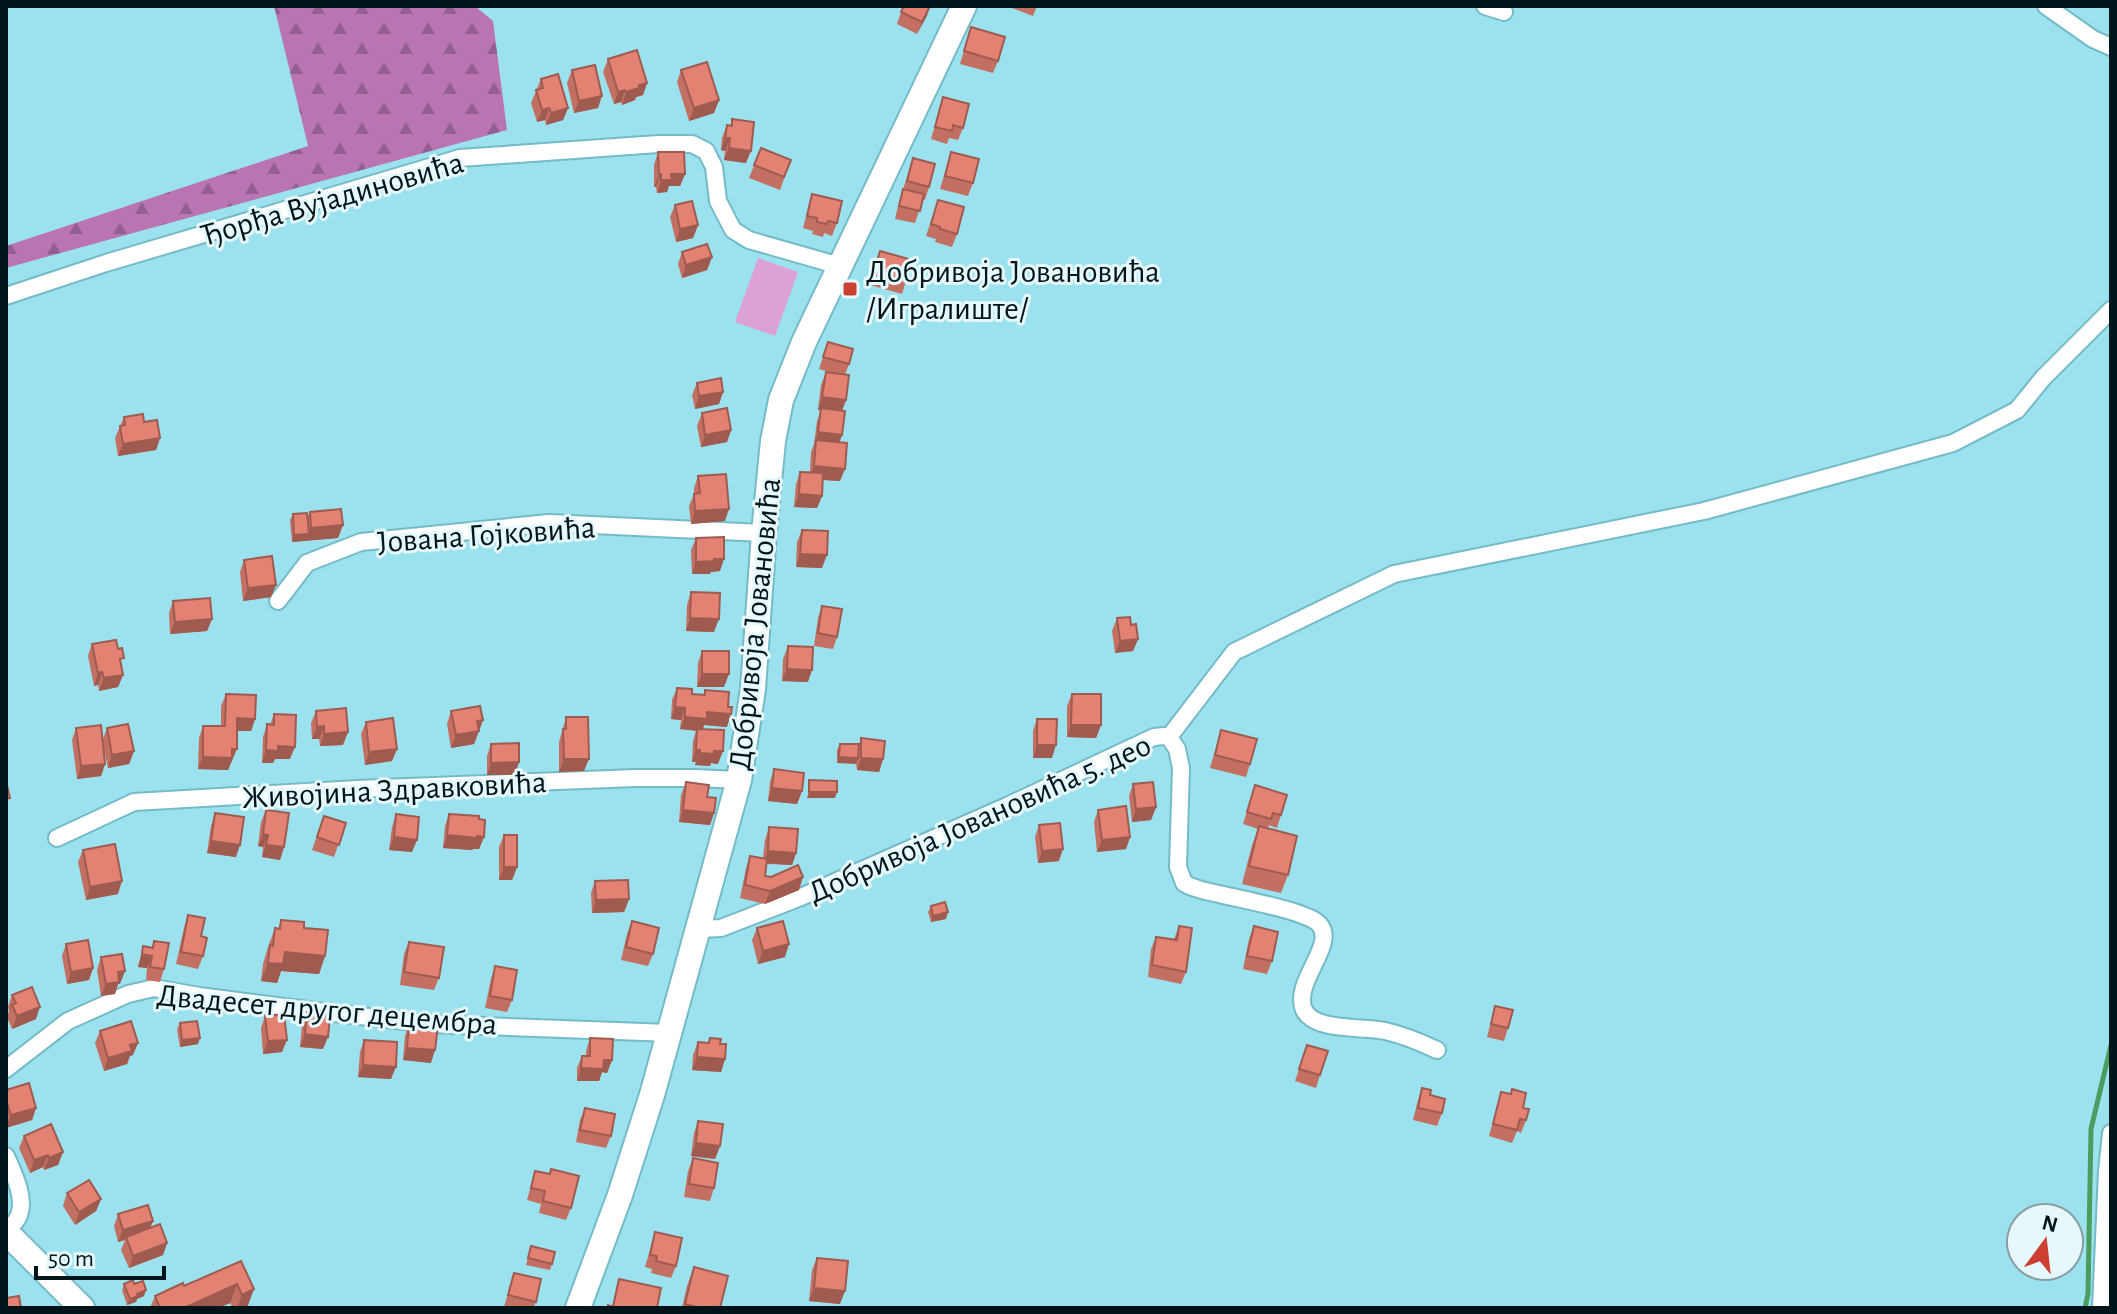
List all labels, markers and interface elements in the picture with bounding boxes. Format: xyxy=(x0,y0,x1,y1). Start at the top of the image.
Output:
street label: Ђорђа Вујадиновића xyxy=(197,146,467,253)
place label: Добривоја Јовановића /Игралиште/ xyxy=(866,256,1160,325)
marker: Добривоја Јовановића /Игралиште/ xyxy=(841,280,859,298)
street label: Добривоја Јовановића xyxy=(724,476,786,772)
street label: Јована Гојковића xyxy=(376,511,597,559)
street label: Добривоја Јовановића 5. део xyxy=(803,729,1156,909)
street label: Живојина Здравковића xyxy=(241,766,547,814)
street label: Двадесет другог децембра xyxy=(155,979,498,1041)
north arrow xyxy=(2005,1202,2085,1282)
text: N xyxy=(2040,1211,2060,1236)
scale bar xyxy=(36,1230,164,1280)
text: 50 m xyxy=(48,1247,94,1271)

